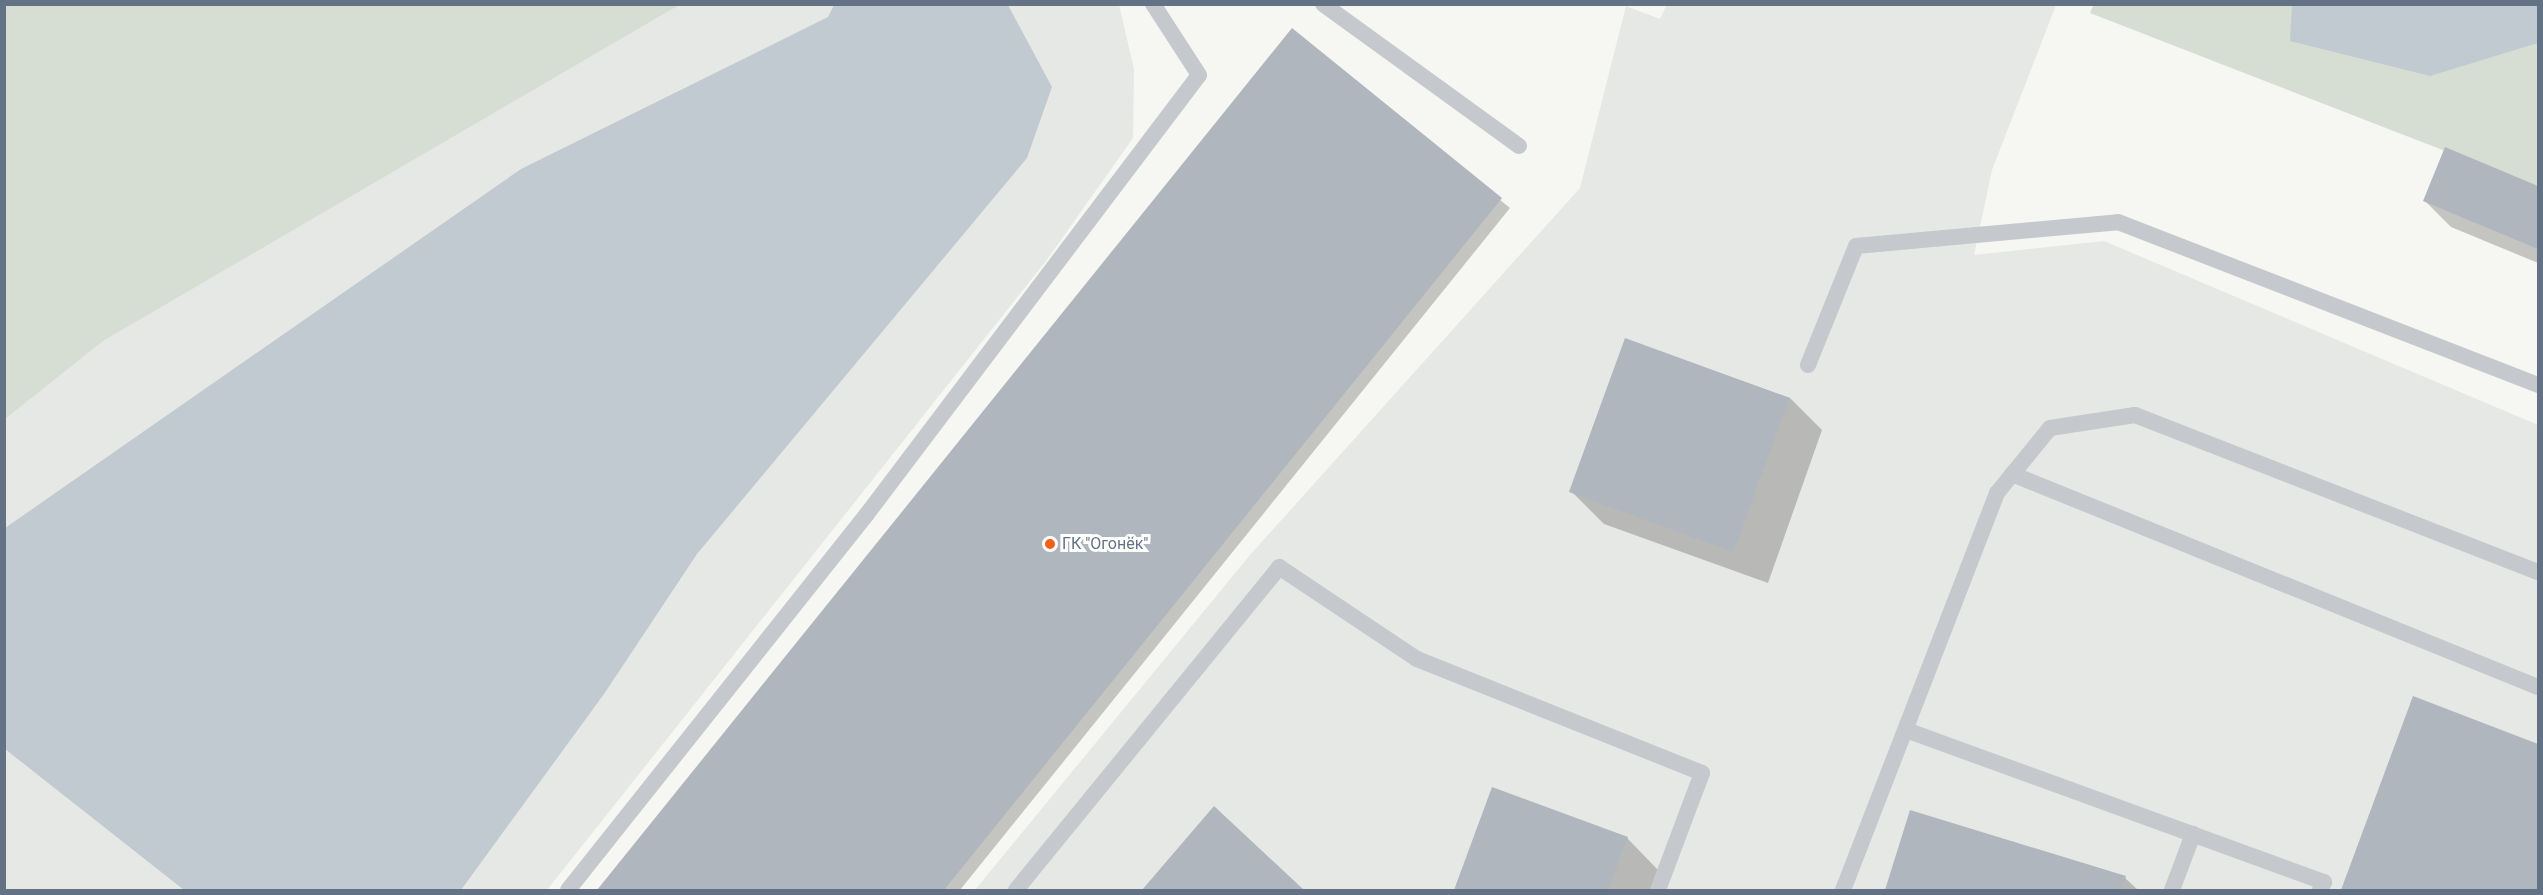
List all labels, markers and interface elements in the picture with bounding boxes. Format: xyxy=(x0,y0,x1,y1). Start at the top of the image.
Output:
place label: ГК "Огонёк" xyxy=(1062,534,1148,554)
marker: ГК "Огонёк" xyxy=(1043,537,1057,551)

